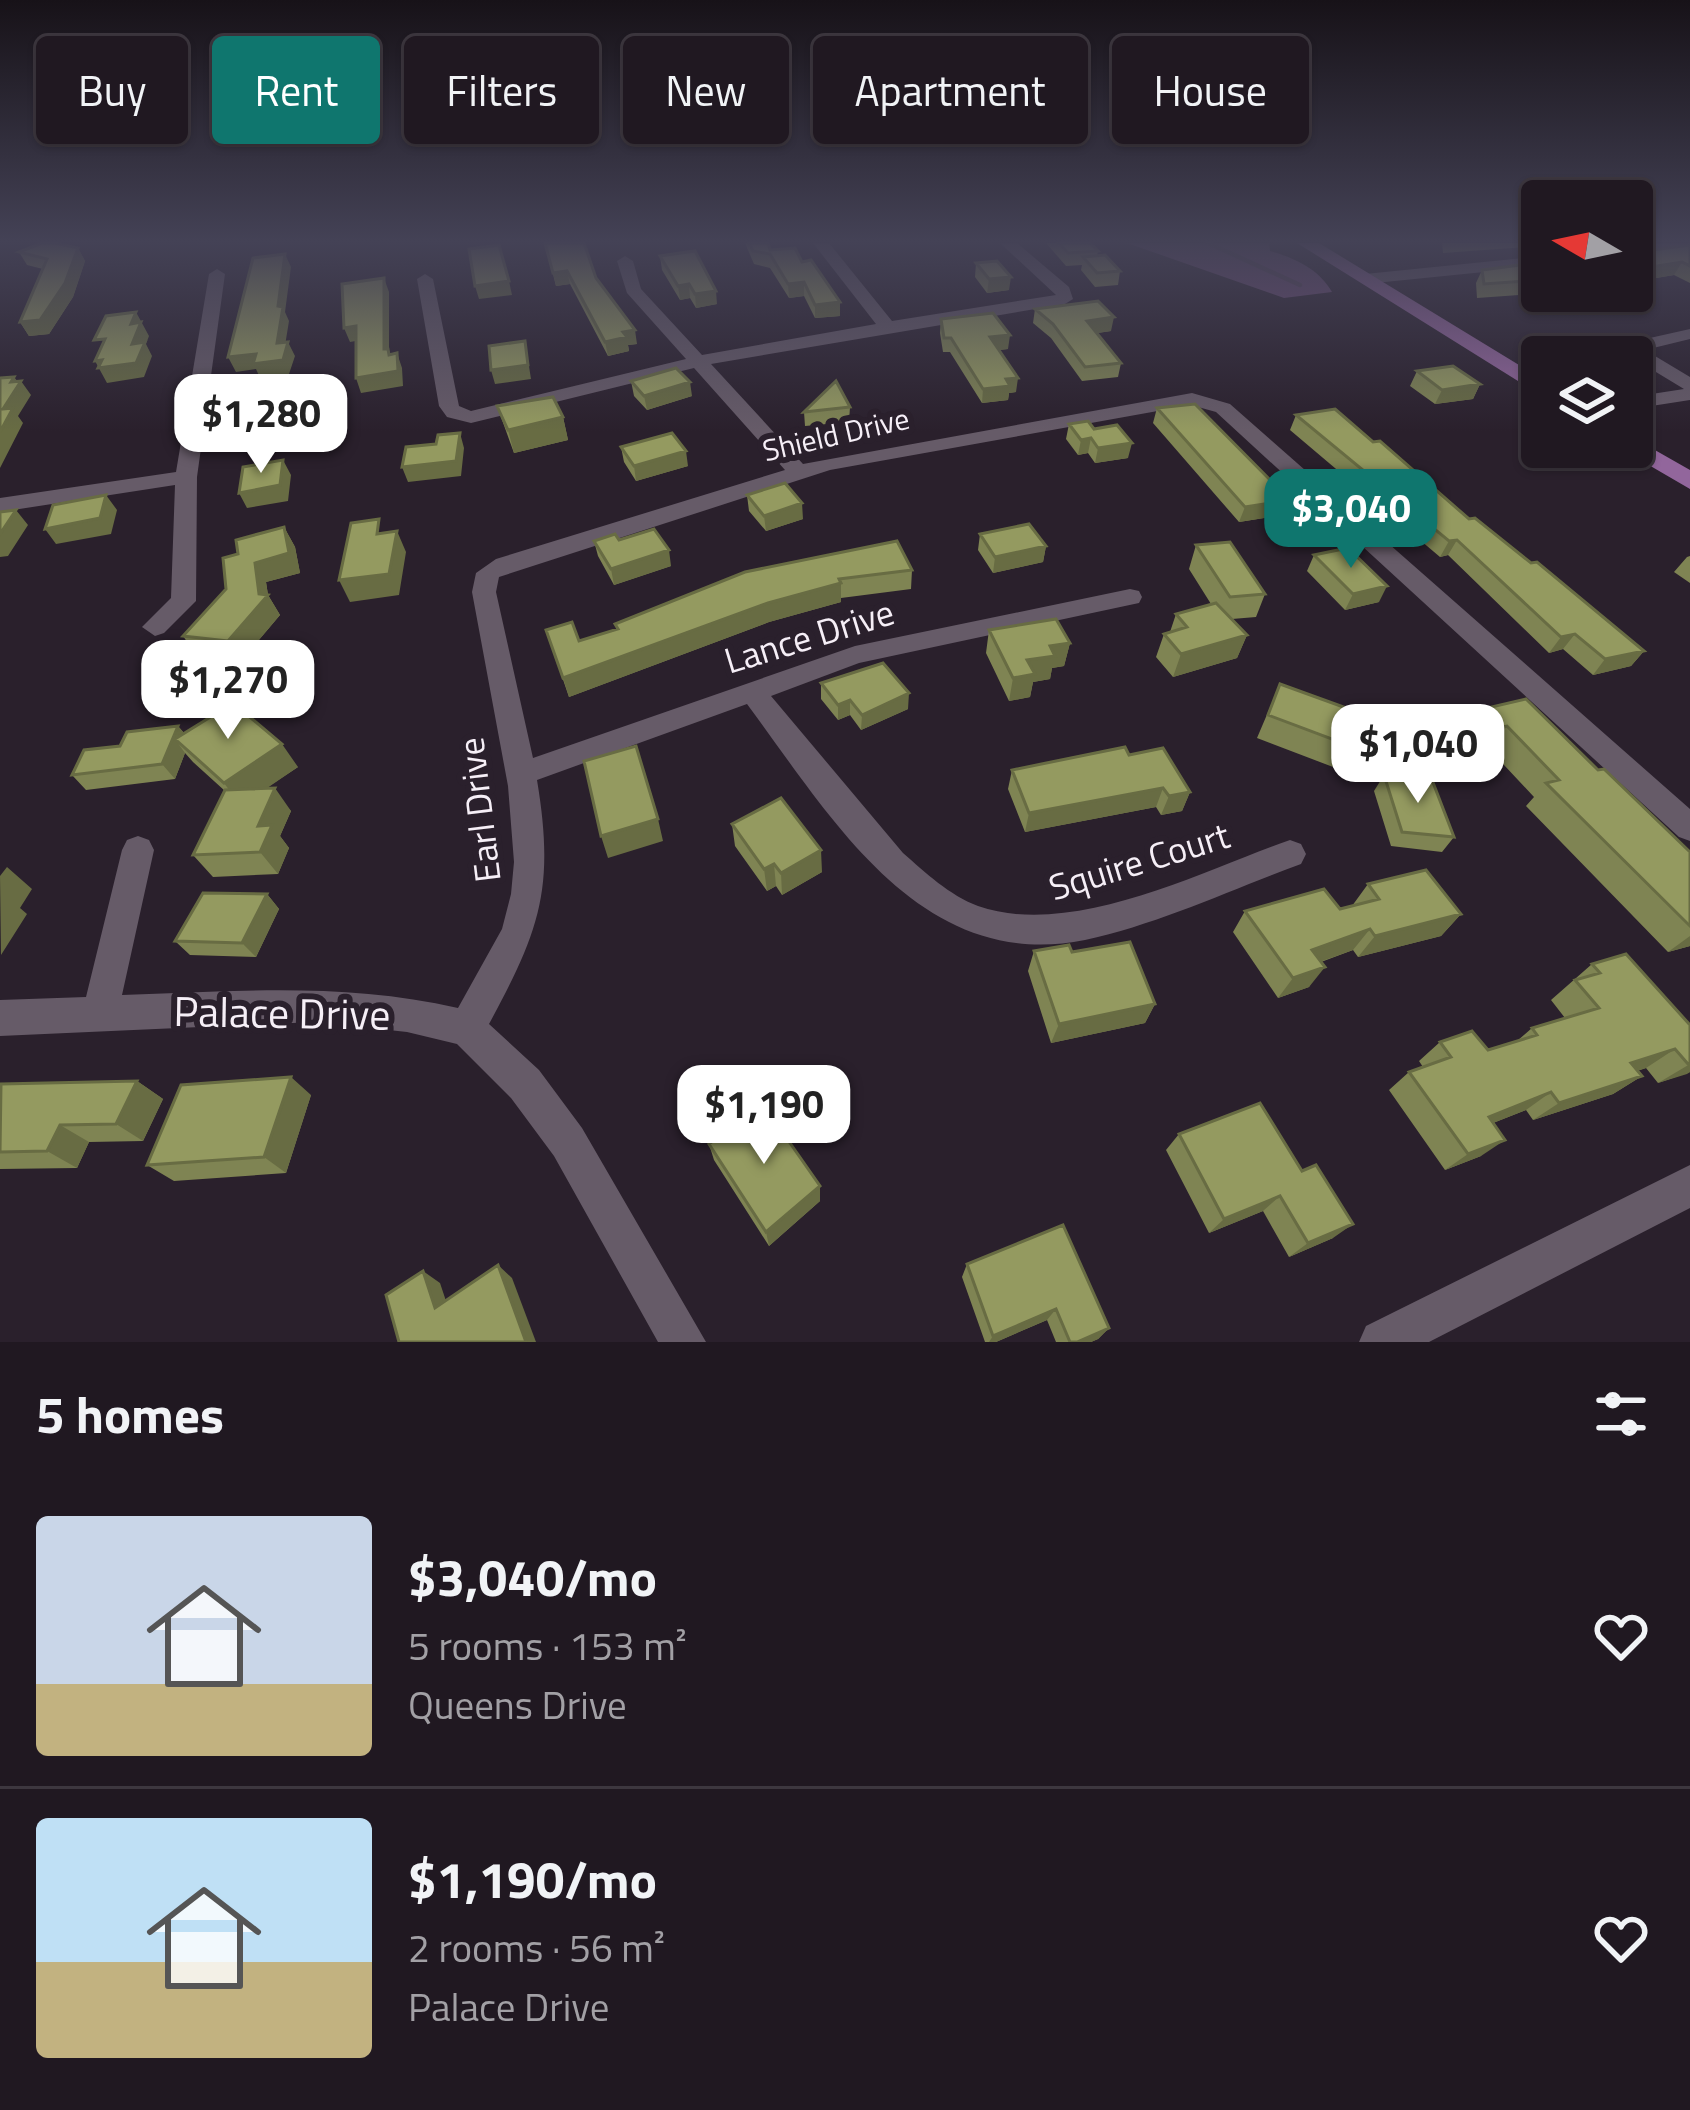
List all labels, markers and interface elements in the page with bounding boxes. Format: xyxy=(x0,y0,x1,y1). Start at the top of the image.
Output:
chip: Buy xyxy=(36,36,188,144)
chip: Rent xyxy=(212,36,380,144)
chip: Filters xyxy=(404,36,599,144)
chip: New xyxy=(623,36,789,144)
chip: Apartment xyxy=(813,36,1088,144)
chip: House xyxy=(1112,36,1309,144)
north arrow xyxy=(1521,180,1653,312)
map controls xyxy=(1521,180,1653,468)
button: layers xyxy=(1521,336,1653,468)
pin: $1,280 xyxy=(163,374,359,476)
text: $1,280 xyxy=(201,383,321,442)
street label: Shield Drive xyxy=(758,395,914,473)
pin: $3,040 xyxy=(1253,469,1449,571)
text: $3,040 xyxy=(1291,478,1411,537)
street label: Lance Drive xyxy=(717,584,901,687)
pin: $1,270 xyxy=(130,640,326,742)
text: $1,270 xyxy=(168,649,288,708)
pin: $1,040 xyxy=(1320,704,1516,806)
text: $1,040 xyxy=(1358,713,1478,772)
street label: Earl Drive xyxy=(442,735,515,886)
street label: Squire Court xyxy=(1042,807,1236,914)
street label: Palace Drive xyxy=(173,978,391,1046)
pin: $1,190 xyxy=(666,1065,862,1167)
text: $1,190 xyxy=(704,1074,824,1133)
text: 5 homes xyxy=(36,1375,224,1453)
icon: filters xyxy=(1588,1381,1654,1447)
text: $3,040/mo xyxy=(408,1538,657,1616)
icon: home xyxy=(132,1564,276,1708)
icon: heart xyxy=(1588,1603,1654,1669)
text: 5 rooms · 153 m² xyxy=(408,1616,687,1675)
text: Queens Drive xyxy=(408,1675,627,1734)
text: $1,190/mo xyxy=(408,1840,657,1918)
icon: home xyxy=(132,1866,276,2010)
icon: heart xyxy=(1588,1905,1654,1971)
text: 2 rooms · 56 m² xyxy=(408,1918,665,1977)
text: Palace Drive xyxy=(408,1977,609,2036)

